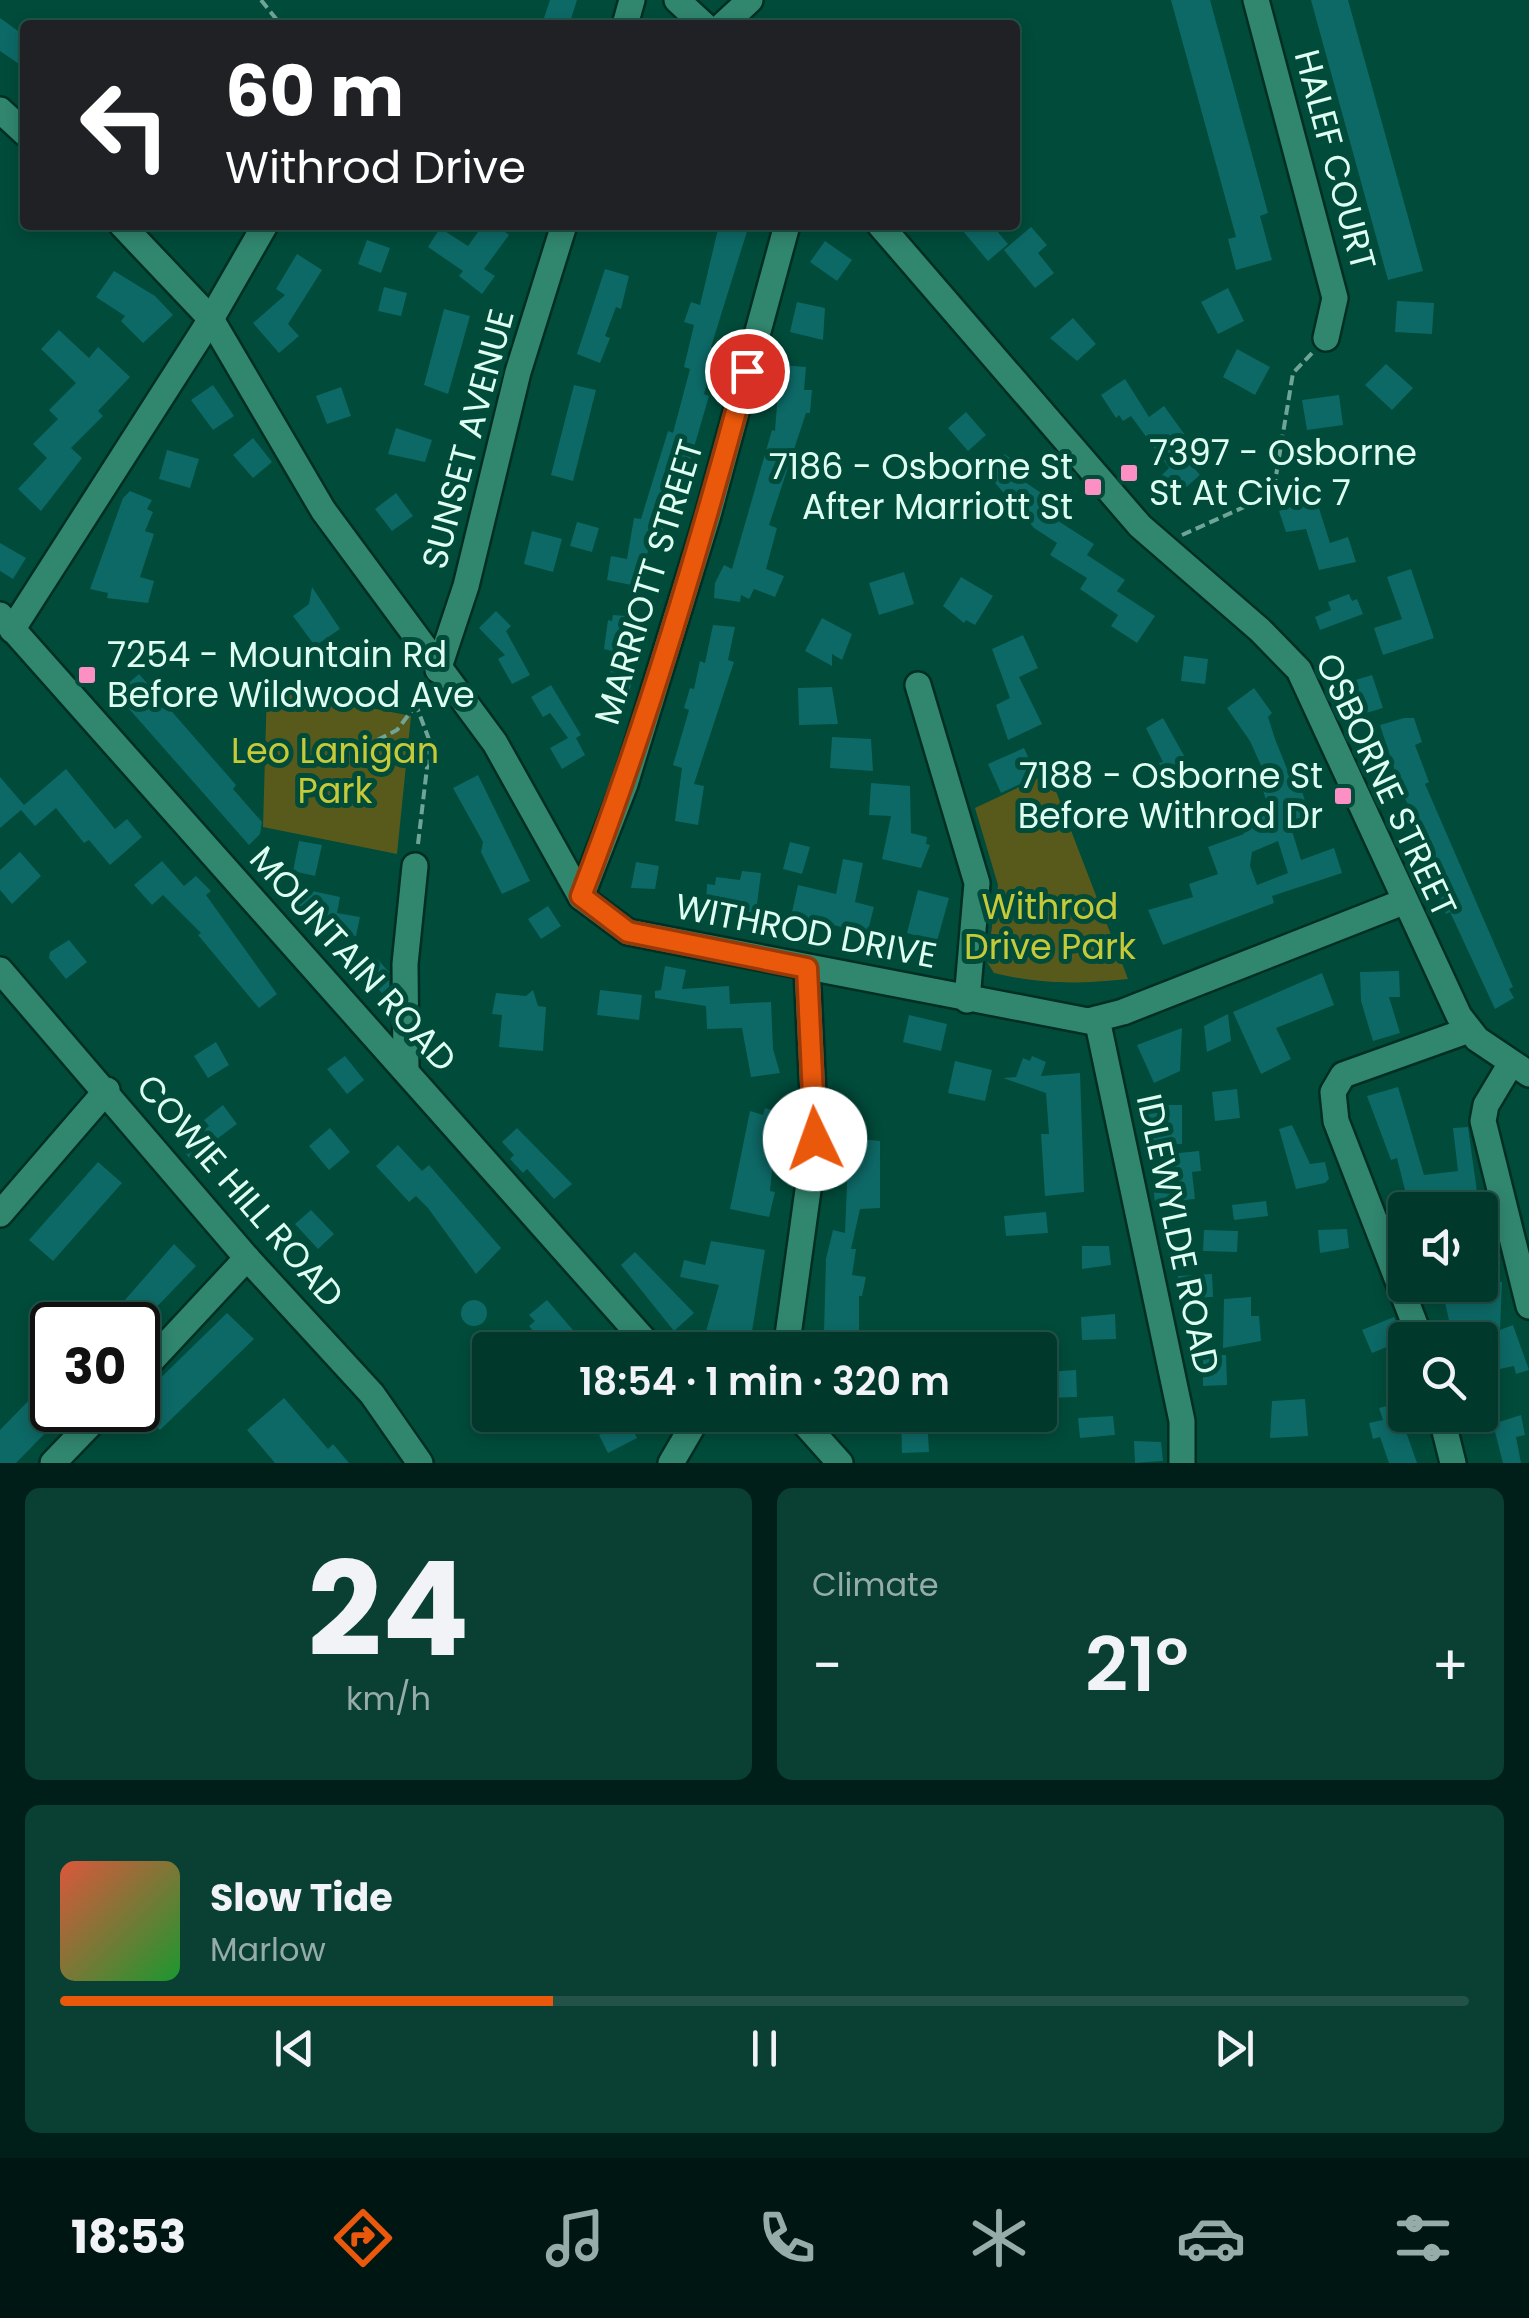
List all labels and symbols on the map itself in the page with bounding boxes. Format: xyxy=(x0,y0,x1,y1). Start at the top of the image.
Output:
street label: HALEF COURT xyxy=(1283,44,1388,275)
street label: SUNSET AVENUE xyxy=(409,304,526,574)
pin xyxy=(705,329,790,414)
place label: 7397 - Osborne St At Civic 7 xyxy=(1149,428,1417,517)
street label: MARRIOTT STREET xyxy=(582,434,715,730)
place label: 7186 - Osborne St After Marriott St xyxy=(769,442,1073,531)
marker: 7397 - Osborne St At Civic 7 xyxy=(1118,462,1140,484)
marker: 7186 - Osborne St After Marriott St xyxy=(1082,476,1104,498)
place label: 7254 - Mountain Rd Before Wildwood Ave xyxy=(107,630,475,719)
street label: OSBORNE STREET xyxy=(1304,645,1469,925)
marker: 7254 - Mountain Rd Before Wildwood Ave xyxy=(76,664,98,686)
park label: Leo Lanigan Park xyxy=(231,726,439,815)
place label: 7188 - Osborne St Before Withrod Dr xyxy=(1018,751,1323,840)
marker: 7188 - Osborne St Before Withrod Dr xyxy=(1332,785,1354,807)
street label: MOUNTAIN ROAD xyxy=(239,835,468,1082)
street label: WITHROD DRIVE xyxy=(671,881,941,980)
park label: Withrod Drive Park xyxy=(964,882,1136,971)
street label: COWIE HILL ROAD xyxy=(125,1064,355,1318)
position arrow xyxy=(763,1087,867,1191)
street label: IDLEWYLDE ROAD xyxy=(1125,1089,1232,1379)
speed limit sign: 30 xyxy=(30,1302,160,1432)

